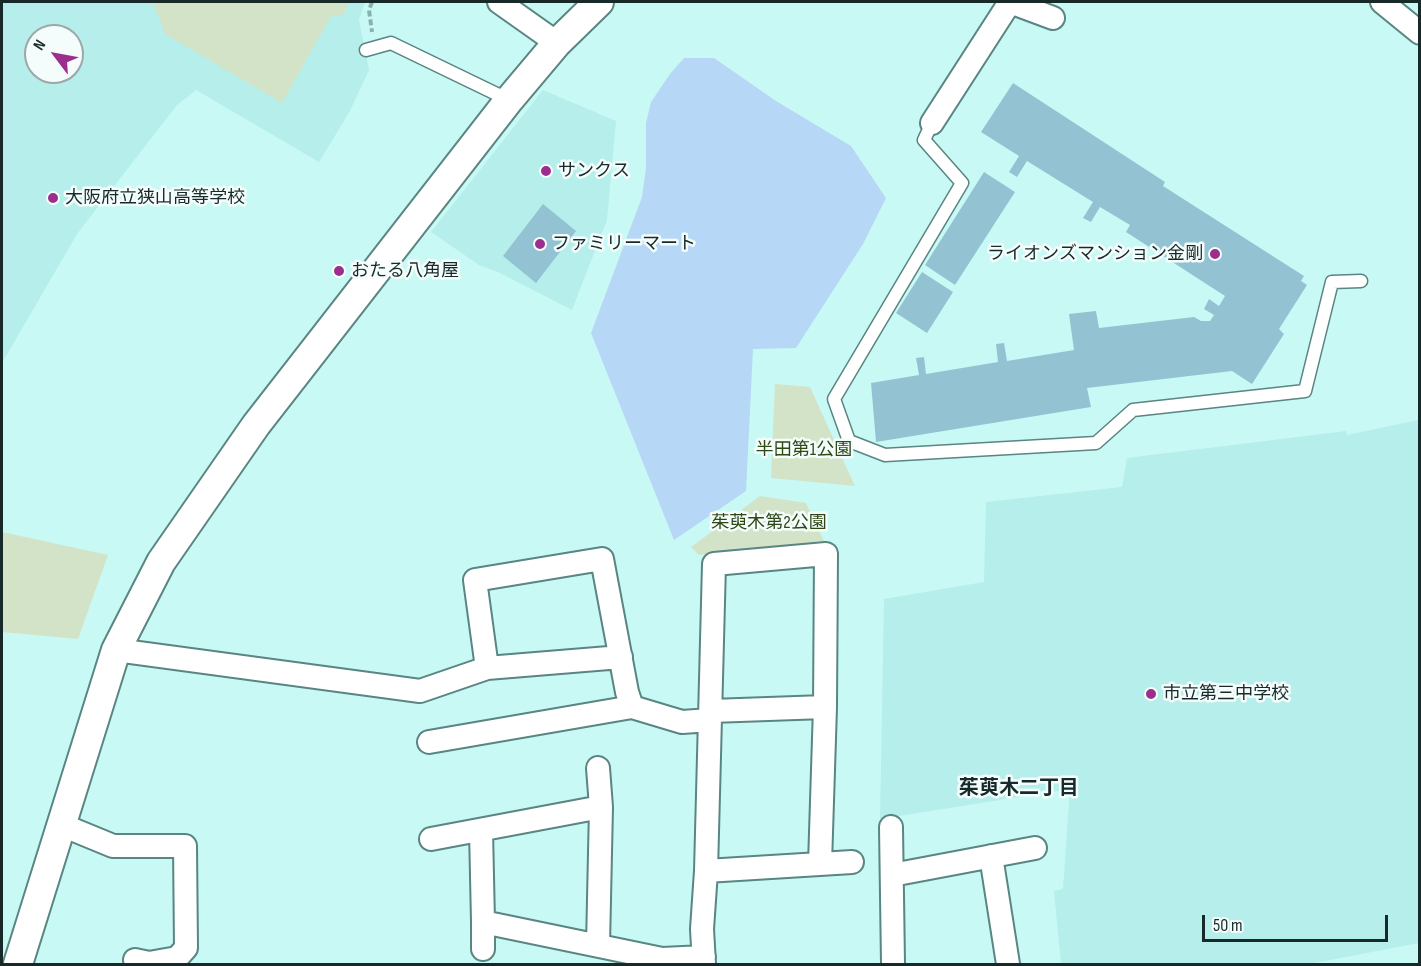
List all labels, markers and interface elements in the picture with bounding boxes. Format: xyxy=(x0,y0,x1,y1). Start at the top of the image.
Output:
north arrow xyxy=(24,24,84,84)
text: N xyxy=(30,37,50,54)
place label: サンクス xyxy=(558,160,630,182)
marker: サンクス xyxy=(539,164,553,178)
place label: 大阪府立狭山高等学校 xyxy=(65,187,245,209)
marker: 大阪府立狭山高等学校 xyxy=(46,191,60,205)
place label: ファミリーマート xyxy=(552,233,696,255)
marker: ファミリーマート xyxy=(533,237,547,251)
place label: ライオンズマンション金剛 xyxy=(987,243,1203,265)
marker: ライオンズマンション金剛 xyxy=(1208,247,1222,261)
place label: おたる八角屋 xyxy=(351,260,459,282)
marker: おたる八角屋 xyxy=(332,264,346,278)
park label: 半田第1公園 xyxy=(756,439,852,461)
park label: 茱萸木第2公園 xyxy=(711,512,827,534)
place label: 市立第三中学校 xyxy=(1163,683,1289,705)
marker: 市立第三中学校 xyxy=(1144,687,1158,701)
district label: 茱萸木二丁目 xyxy=(959,777,1079,801)
scale bar xyxy=(1205,903,1391,941)
text: 50 m xyxy=(1213,915,1243,936)

